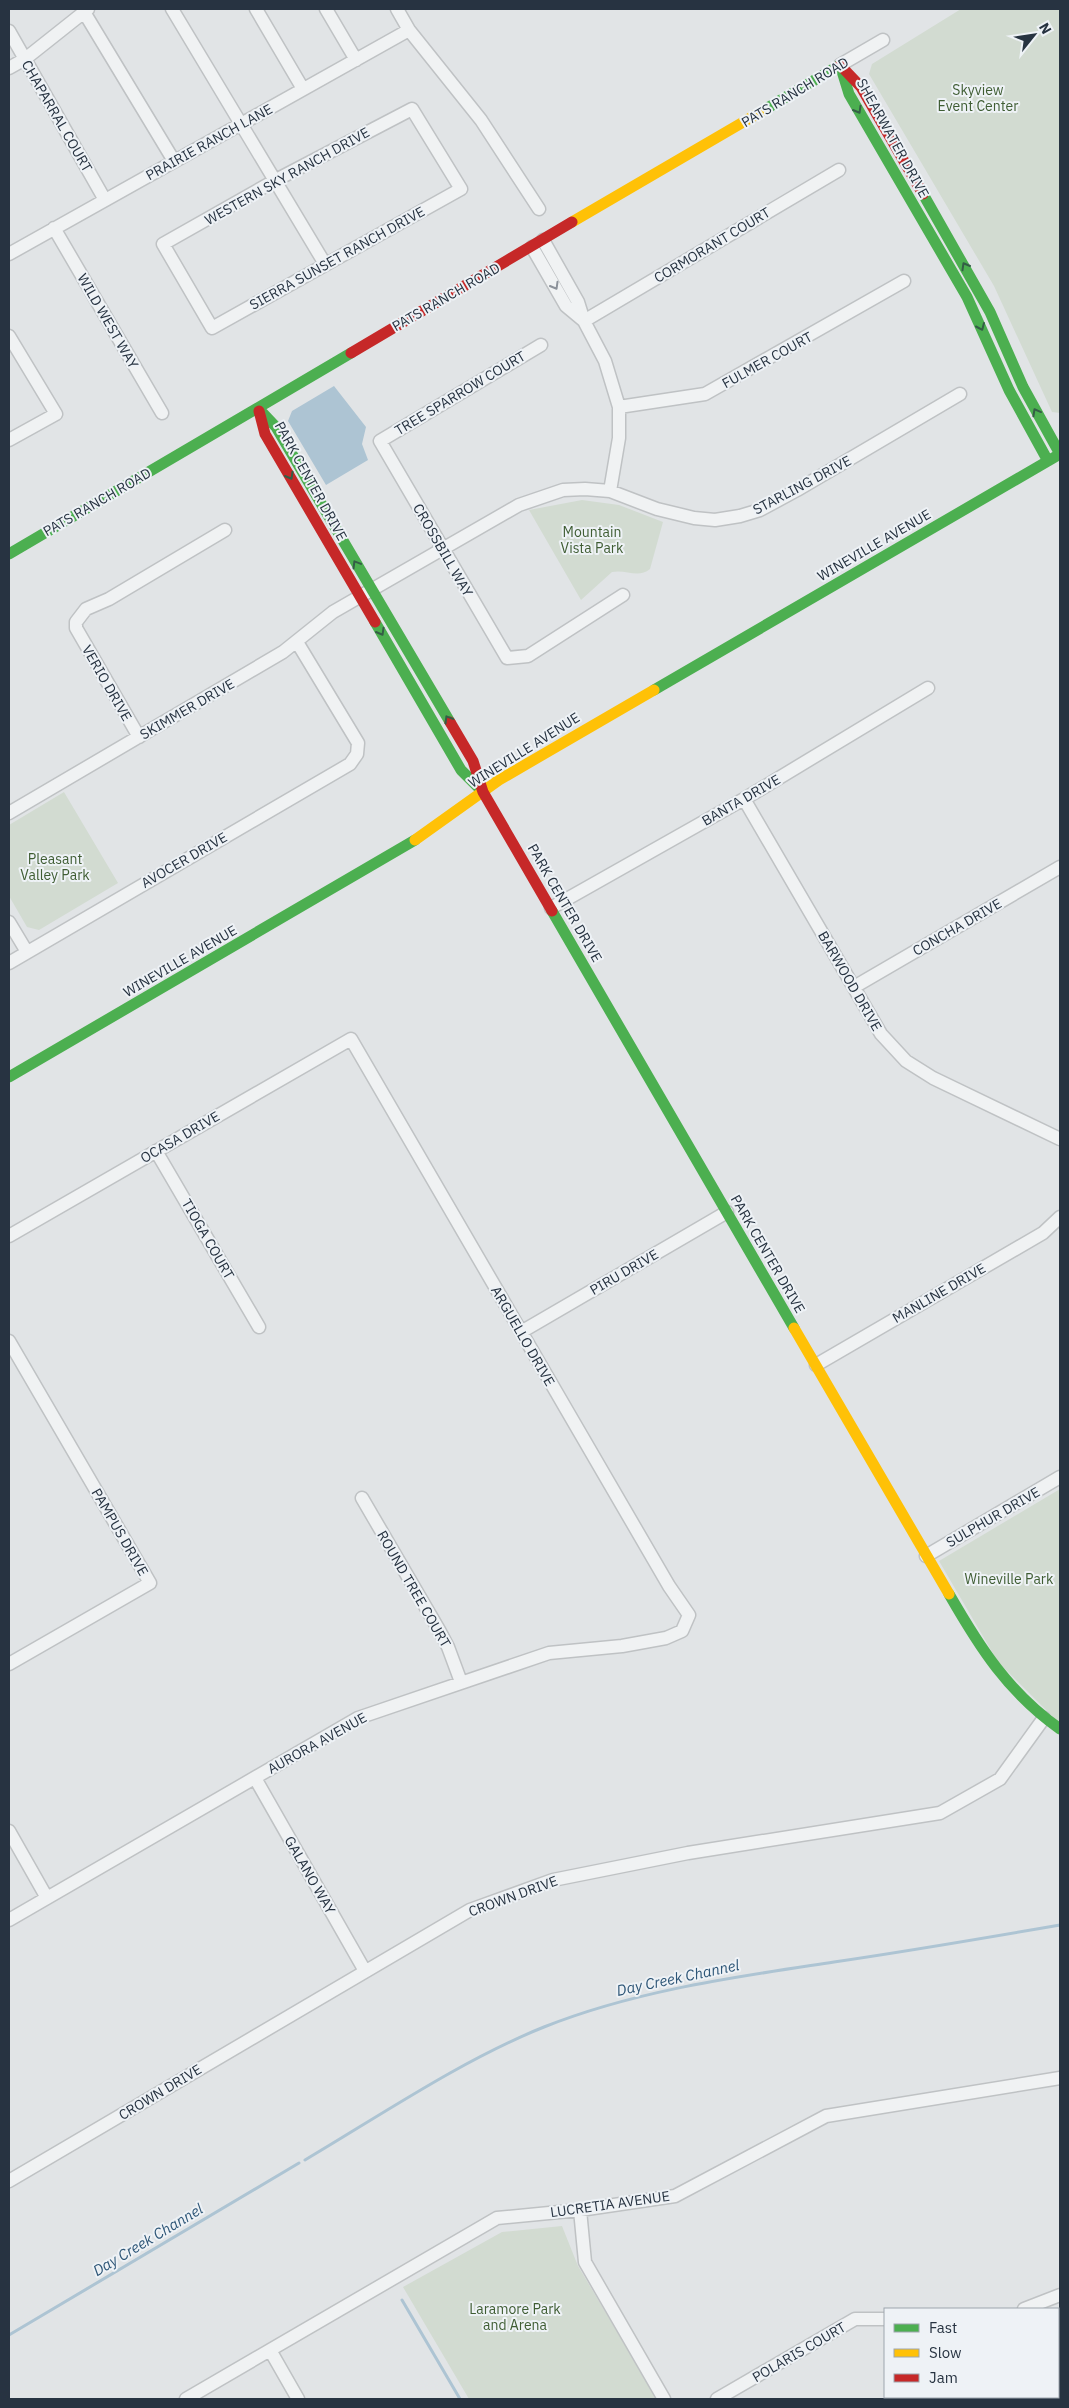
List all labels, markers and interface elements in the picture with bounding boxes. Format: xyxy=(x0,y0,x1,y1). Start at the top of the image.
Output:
north arrow xyxy=(1009,10,1059,60)
text: N xyxy=(1035,20,1056,37)
street label: PATS RANCH ROAD xyxy=(738,53,852,131)
street label: CHAPARRAL COURT xyxy=(18,57,96,175)
street label: SHEARWATER DRIVE xyxy=(853,75,933,201)
park label: Skyview Event Center xyxy=(938,81,1018,115)
street label: PRAIRIE RANCH LANE xyxy=(142,100,276,184)
one-way arrow xyxy=(851,104,861,113)
street label: WESTERN SKY RANCH DRIVE xyxy=(201,123,373,229)
street label: SIERRA SUNSET RANCH DRIVE xyxy=(246,202,428,314)
street label: CORMORANT COURT xyxy=(651,203,773,287)
street label: PATS RANCH ROAD xyxy=(389,259,503,335)
one-way arrow xyxy=(961,263,971,272)
street label: WILD WEST WAY xyxy=(74,270,143,372)
one-way arrow xyxy=(548,281,558,290)
one-way arrow xyxy=(975,322,986,331)
street label: FULMER COURT xyxy=(719,328,815,392)
street label: TREE SPARROW COURT xyxy=(391,347,529,439)
one-way arrow xyxy=(1033,408,1043,417)
street label: PARK CENTER DRIVE xyxy=(271,418,351,544)
street label: STARLING DRIVE xyxy=(750,451,854,519)
street label: PATS RANCH ROAD xyxy=(40,464,154,540)
one-way arrow xyxy=(283,471,293,480)
street label: CROSSBILL WAY xyxy=(409,500,477,600)
street label: WINEVILLE AVENUE xyxy=(814,505,934,585)
park label: Mountain Vista Park xyxy=(561,523,624,557)
one-way arrow xyxy=(353,560,363,569)
one-way arrow xyxy=(374,626,384,635)
street label: VERIO DRIVE xyxy=(78,642,136,724)
street label: SKIMMER DRIVE xyxy=(136,675,238,743)
street label: WINEVILLE AVENUE xyxy=(465,708,583,792)
one-way arrow xyxy=(444,715,454,724)
street label: BANTA DRIVE xyxy=(698,770,784,830)
street label: AVOCER DRIVE xyxy=(138,828,230,892)
street label: PARK CENTER DRIVE xyxy=(524,841,606,965)
park label: Pleasant Valley Park xyxy=(20,850,90,884)
street label: CONCHA DRIVE xyxy=(909,894,1005,960)
street label: WINEVILLE AVENUE xyxy=(120,921,240,1001)
street label: BARWOOD DRIVE xyxy=(814,928,886,1034)
street label: OCASA DRIVE xyxy=(137,1107,223,1167)
street label: PARK CENTER DRIVE xyxy=(727,1192,809,1316)
street label: TIOGA COURT xyxy=(178,1196,238,1282)
street label: PIRU DRIVE xyxy=(586,1245,662,1299)
street label: MANLINE DRIVE xyxy=(889,1259,989,1327)
street label: ARGUELLO DRIVE xyxy=(487,1283,559,1389)
street label: SULPHUR DRIVE xyxy=(943,1483,1043,1551)
street label: PAMPUS DRIVE xyxy=(88,1485,152,1579)
street label: ROUND TREE COURT xyxy=(373,1527,455,1651)
park label: Wineville Park xyxy=(965,1570,1054,1588)
street label: AURORA AVENUE xyxy=(264,1708,370,1778)
street label: GALANO WAY xyxy=(280,1833,340,1918)
street label: CROWN DRIVE xyxy=(466,1872,560,1920)
water label: Day Creek Channel xyxy=(615,1955,741,2000)
street label: CROWN DRIVE xyxy=(115,2060,205,2124)
street label: LUCRETIA AVENUE xyxy=(549,2187,671,2221)
water label: Day Creek Channel xyxy=(89,2199,206,2280)
park label: Laramore Park and Arena xyxy=(469,2300,561,2334)
legend xyxy=(884,2308,1059,2398)
street label: POLARIS COURT xyxy=(749,2318,849,2386)
text: Fast xyxy=(929,2318,957,2337)
text: Slow xyxy=(929,2343,962,2362)
text: Jam xyxy=(929,2368,958,2387)

